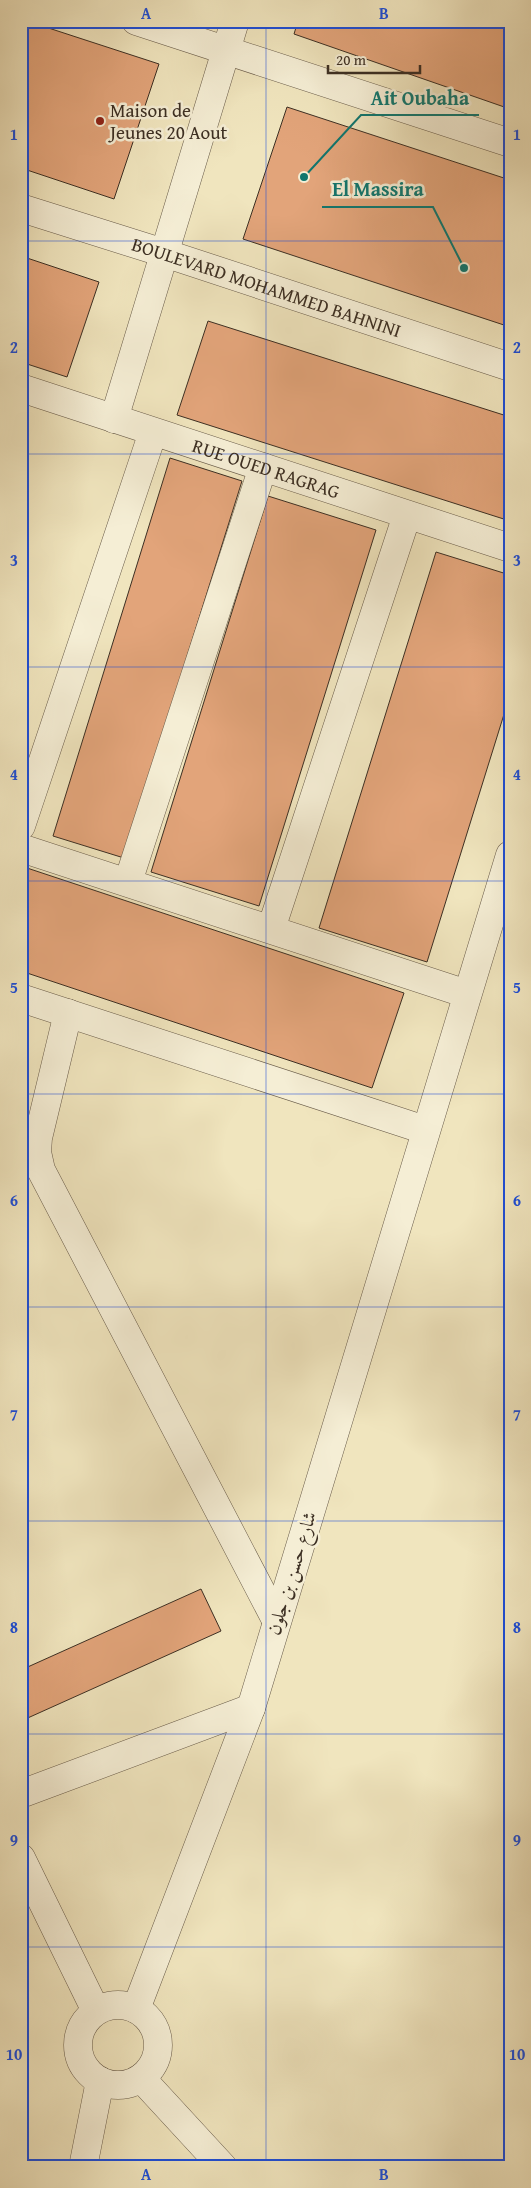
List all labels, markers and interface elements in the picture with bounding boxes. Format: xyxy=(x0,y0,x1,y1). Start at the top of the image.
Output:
text: A xyxy=(141,1,152,25)
text: B xyxy=(379,1,389,25)
scale bar xyxy=(328,42,421,74)
text: 20 m xyxy=(336,49,367,70)
callout: Ait Oubaha xyxy=(361,80,479,115)
text: Ait Oubaha xyxy=(371,83,470,112)
place label: Maison de Jeunes 20 Aout xyxy=(108,96,227,146)
marker: Maison de Jeunes 20 Aout xyxy=(94,115,106,127)
text: 1 xyxy=(10,122,18,146)
text: 1 xyxy=(513,122,521,146)
callout: El Massira xyxy=(322,172,433,207)
text: El Massira xyxy=(332,174,424,203)
street label: BOULEVARD MOHAMMED BAHNINI xyxy=(128,230,405,344)
text: 2 xyxy=(10,335,18,359)
text: 2 xyxy=(513,335,521,359)
street label: RUE OUED RAGRAG xyxy=(189,431,344,505)
text: 3 xyxy=(10,548,18,572)
text: 3 xyxy=(513,548,521,572)
text: 4 xyxy=(10,762,18,786)
text: 4 xyxy=(513,762,521,786)
text: 5 xyxy=(10,975,18,999)
text: 5 xyxy=(513,975,521,999)
text: 6 xyxy=(10,1188,18,1212)
text: 6 xyxy=(513,1188,521,1212)
text: 7 xyxy=(10,1402,18,1426)
text: 7 xyxy=(513,1402,521,1426)
street label: شارع حسن بن جلون xyxy=(259,1508,325,1639)
text: 8 xyxy=(10,1615,18,1639)
text: 8 xyxy=(513,1615,521,1639)
text: 9 xyxy=(10,1828,18,1852)
text: 9 xyxy=(513,1828,521,1852)
text: 10 xyxy=(6,2042,22,2066)
text: 10 xyxy=(509,2042,525,2066)
text: A xyxy=(141,2162,152,2186)
text: B xyxy=(379,2162,389,2186)

